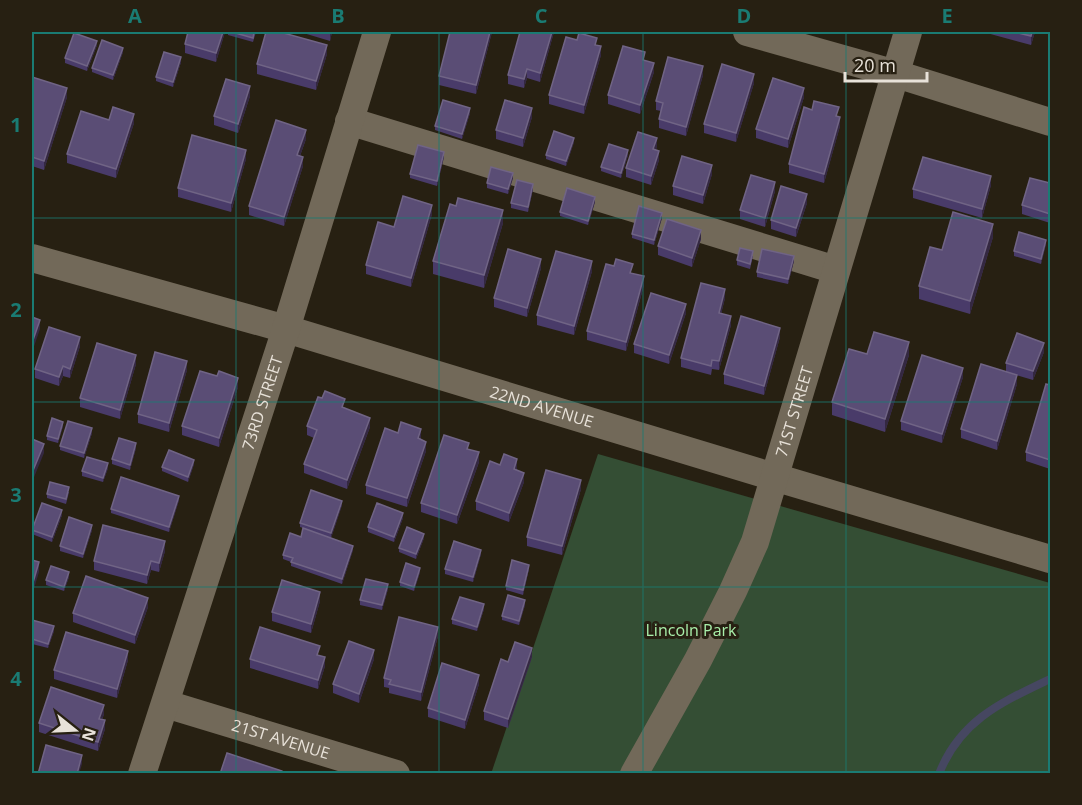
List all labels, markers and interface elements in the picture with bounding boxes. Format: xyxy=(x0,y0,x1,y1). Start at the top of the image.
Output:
text: A xyxy=(128,2,142,29)
text: B xyxy=(331,2,345,29)
text: C xyxy=(535,2,548,29)
text: D xyxy=(737,2,751,29)
text: E xyxy=(941,2,953,29)
scale bar xyxy=(845,45,928,83)
text: 20 m xyxy=(854,53,896,77)
text: 1 xyxy=(10,111,22,138)
text: 2 xyxy=(10,296,22,323)
street label: 73RD STREET xyxy=(237,353,288,453)
street label: 71ST STREET xyxy=(770,363,818,460)
street label: 22ND AVENUE xyxy=(487,380,596,433)
text: 3 xyxy=(10,481,22,508)
park label: Lincoln Park xyxy=(646,619,737,641)
text: 4 xyxy=(10,665,22,692)
north arrow xyxy=(45,700,105,760)
street label: 21ST AVENUE xyxy=(229,714,332,764)
text: N xyxy=(77,725,102,744)

